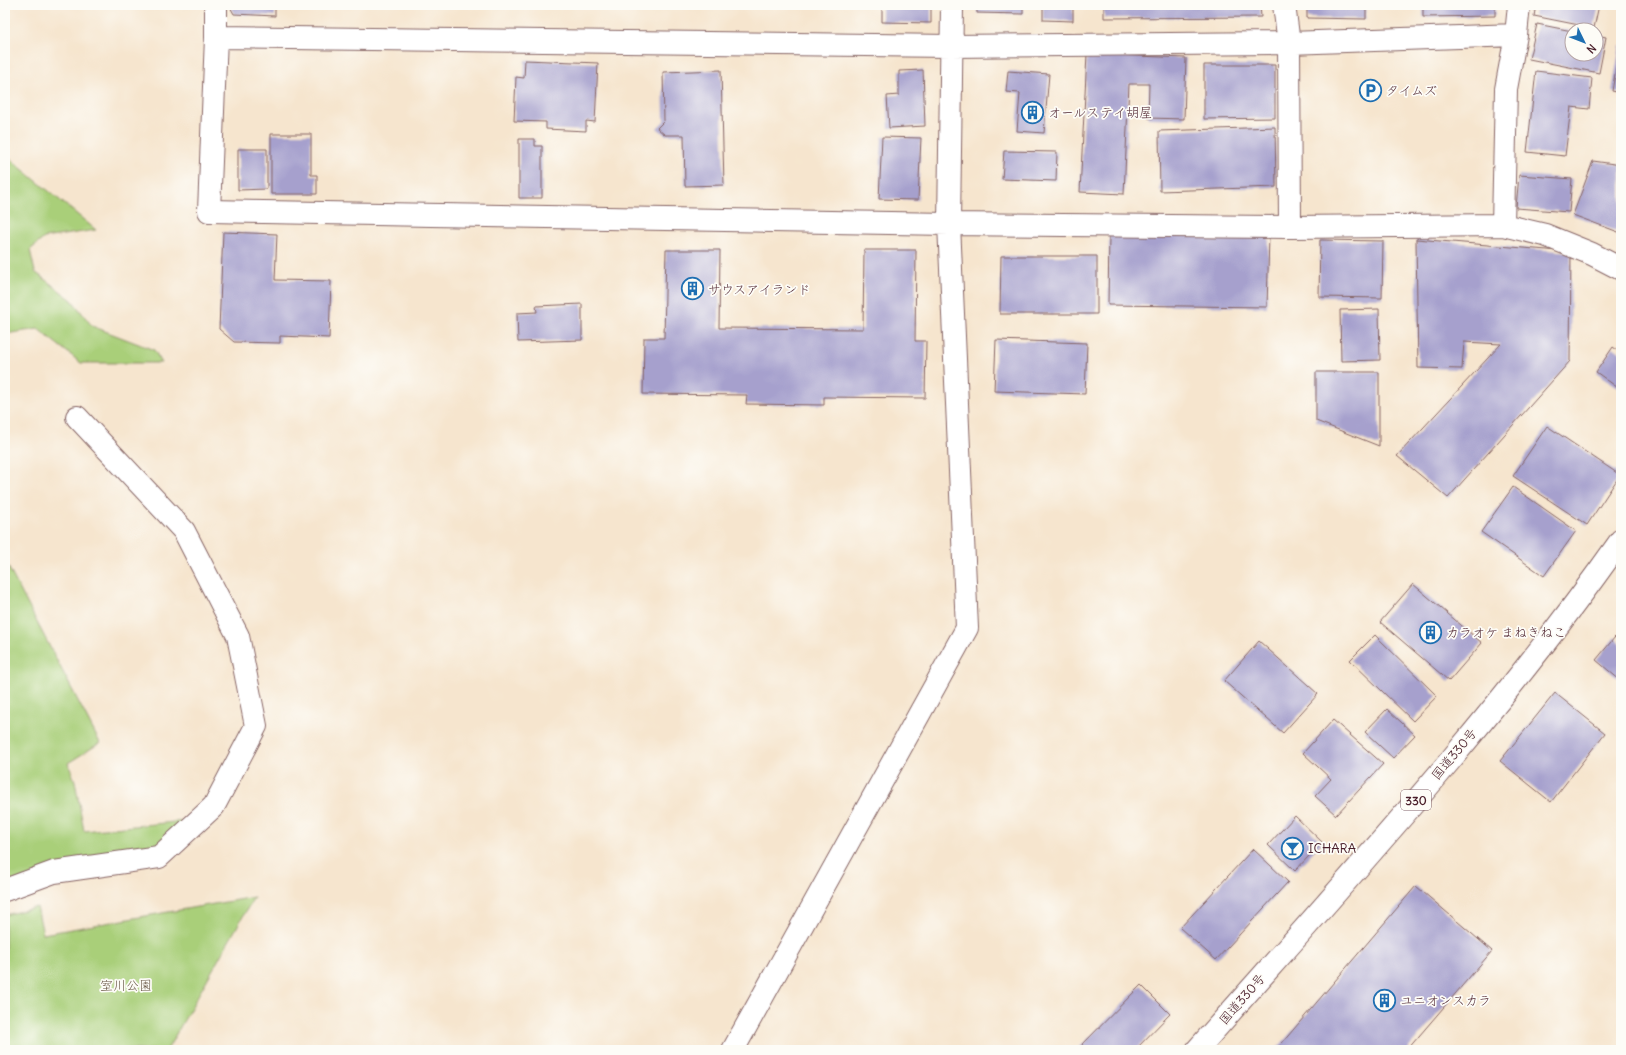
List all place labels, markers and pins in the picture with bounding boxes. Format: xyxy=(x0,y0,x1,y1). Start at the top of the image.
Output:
parking icon: タイムズ xyxy=(1358,77,1384,103)
place label: タイムズ xyxy=(1386,82,1437,99)
building icon: オールステイ胡屋 xyxy=(1019,99,1045,125)
place label: オールステイ胡屋 xyxy=(1048,104,1152,121)
building icon: サウスアイランド xyxy=(679,276,705,302)
place label: サウスアイランド xyxy=(708,281,810,298)
building icon: カラオケ まねきねこ xyxy=(1418,619,1444,645)
place label: カラオケ まねきねこ xyxy=(1446,624,1566,641)
bar icon: ICHARA xyxy=(1279,835,1305,861)
place label: ICHARA xyxy=(1308,840,1356,857)
building icon: ユニオンスカラ xyxy=(1371,987,1397,1013)
place label: ユニオンスカラ xyxy=(1400,992,1491,1009)

